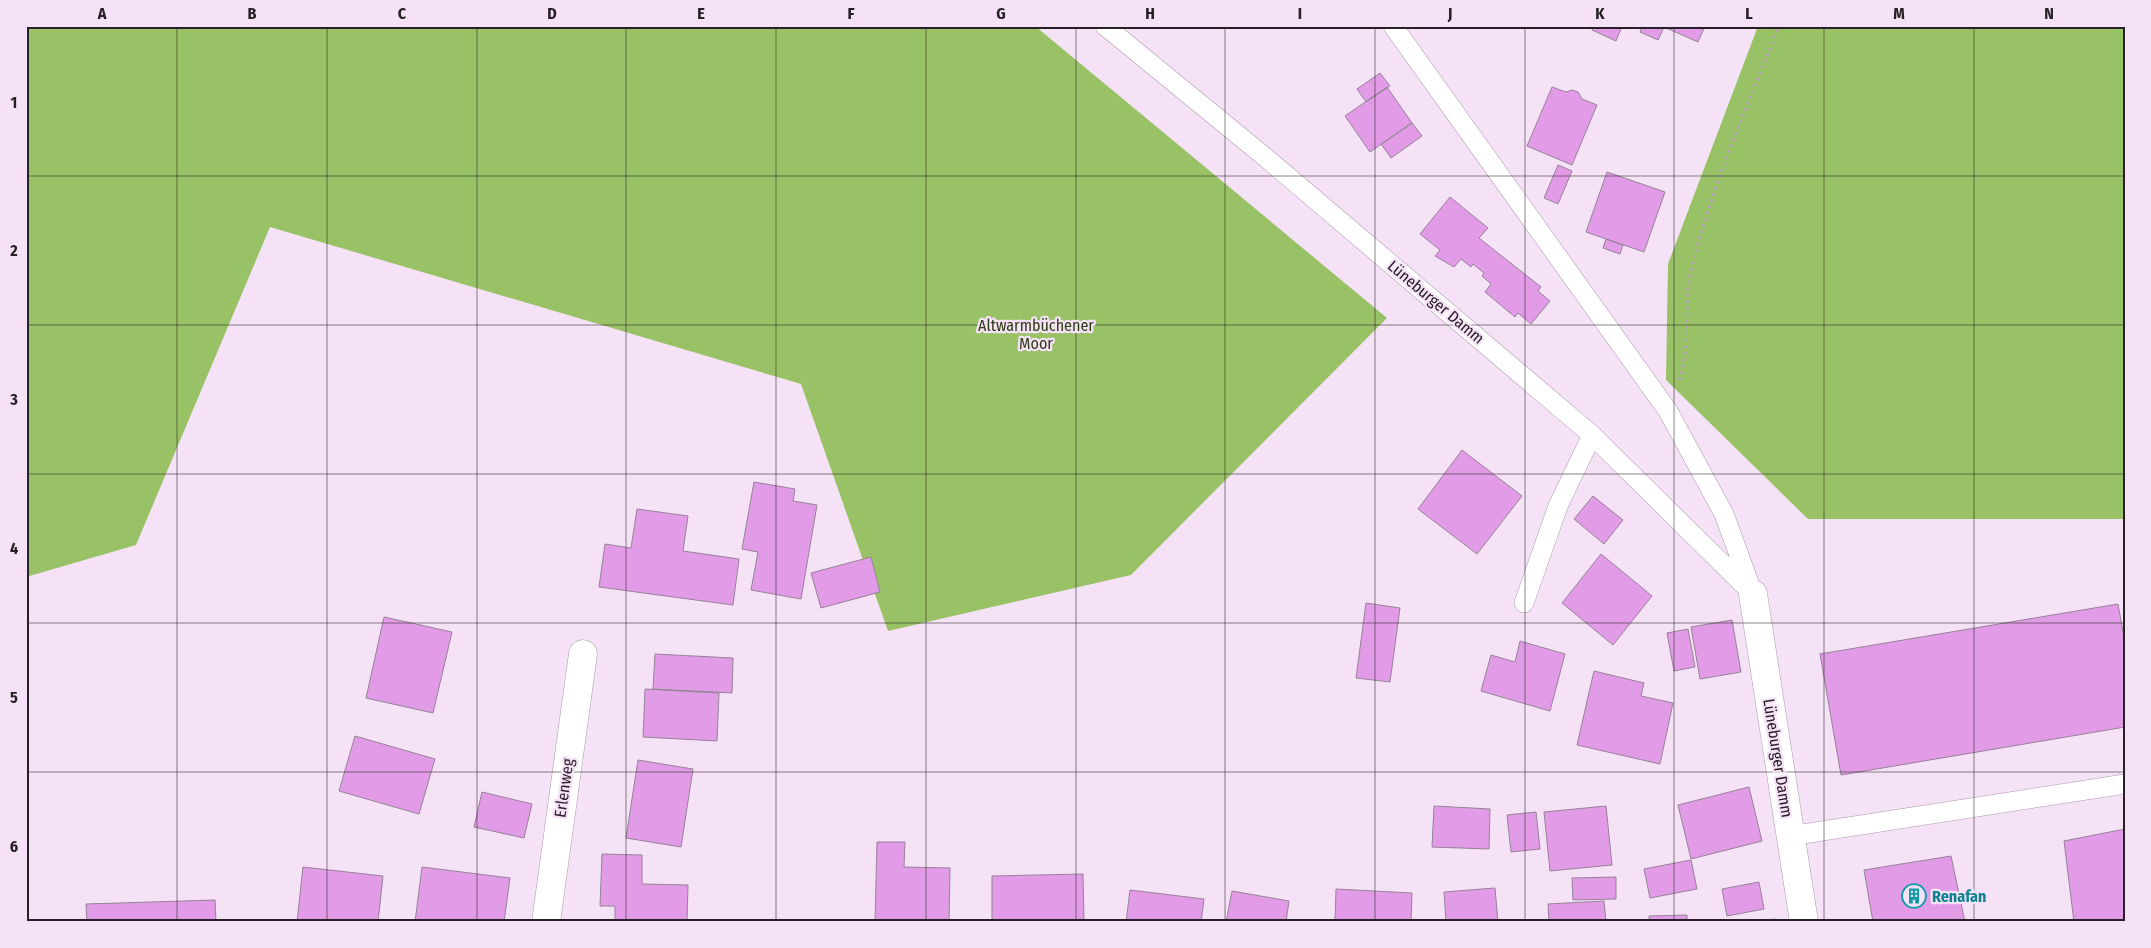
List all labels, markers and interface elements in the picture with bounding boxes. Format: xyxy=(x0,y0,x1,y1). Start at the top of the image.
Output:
text: A xyxy=(97,4,107,23)
text: B xyxy=(248,4,257,23)
text: C xyxy=(398,4,407,23)
text: D xyxy=(547,4,557,23)
text: E xyxy=(697,4,705,23)
text: F xyxy=(847,4,855,23)
text: G xyxy=(996,4,1006,23)
text: H xyxy=(1145,4,1155,23)
text: I xyxy=(1298,4,1302,23)
text: J xyxy=(1447,4,1452,23)
text: K xyxy=(1595,4,1605,23)
text: L xyxy=(1745,4,1753,23)
text: M xyxy=(1893,4,1905,23)
text: N xyxy=(2044,4,2054,23)
text: 1 xyxy=(11,93,17,112)
text: 2 xyxy=(9,241,18,260)
street label: Lüneburger Damm xyxy=(1384,256,1488,348)
park label: Altwarmbüchener Moor xyxy=(978,316,1094,353)
text: 3 xyxy=(9,390,18,409)
text: 4 xyxy=(10,539,18,558)
text: 5 xyxy=(10,688,18,707)
street label: Lüneburger Damm xyxy=(1759,697,1797,819)
street label: Erlenweg xyxy=(550,757,578,819)
text: 6 xyxy=(10,837,18,856)
building icon: Renafan xyxy=(1901,883,1927,909)
place label: Renafan xyxy=(1932,887,1986,906)

